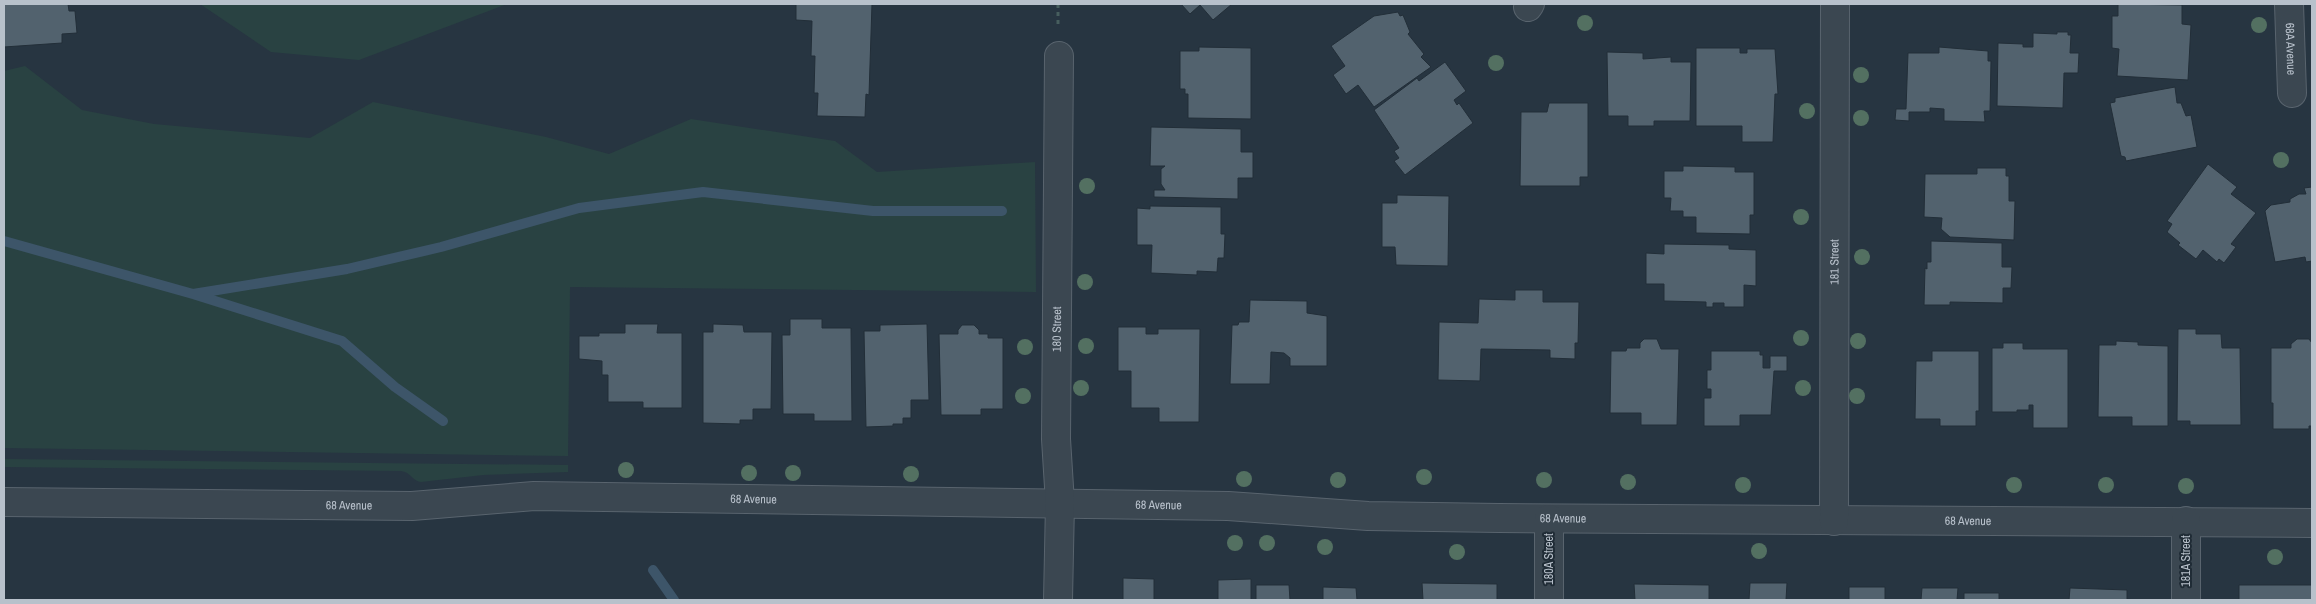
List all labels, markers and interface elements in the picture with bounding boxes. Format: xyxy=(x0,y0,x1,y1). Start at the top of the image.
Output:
street label: 68A Avenue xyxy=(2282,22,2299,75)
street label: 181 Street xyxy=(1826,239,1843,285)
street label: 180 Street xyxy=(1049,306,1065,352)
street label: 68 Avenue xyxy=(730,491,777,507)
street label: 68 Avenue xyxy=(326,497,372,514)
street label: 68 Avenue xyxy=(1135,497,1182,513)
street label: 68 Avenue xyxy=(1540,510,1586,527)
street label: 68 Avenue xyxy=(1945,513,1991,529)
street label: 180A Street xyxy=(1541,533,1557,585)
street label: 181A Street xyxy=(2178,535,2194,587)

